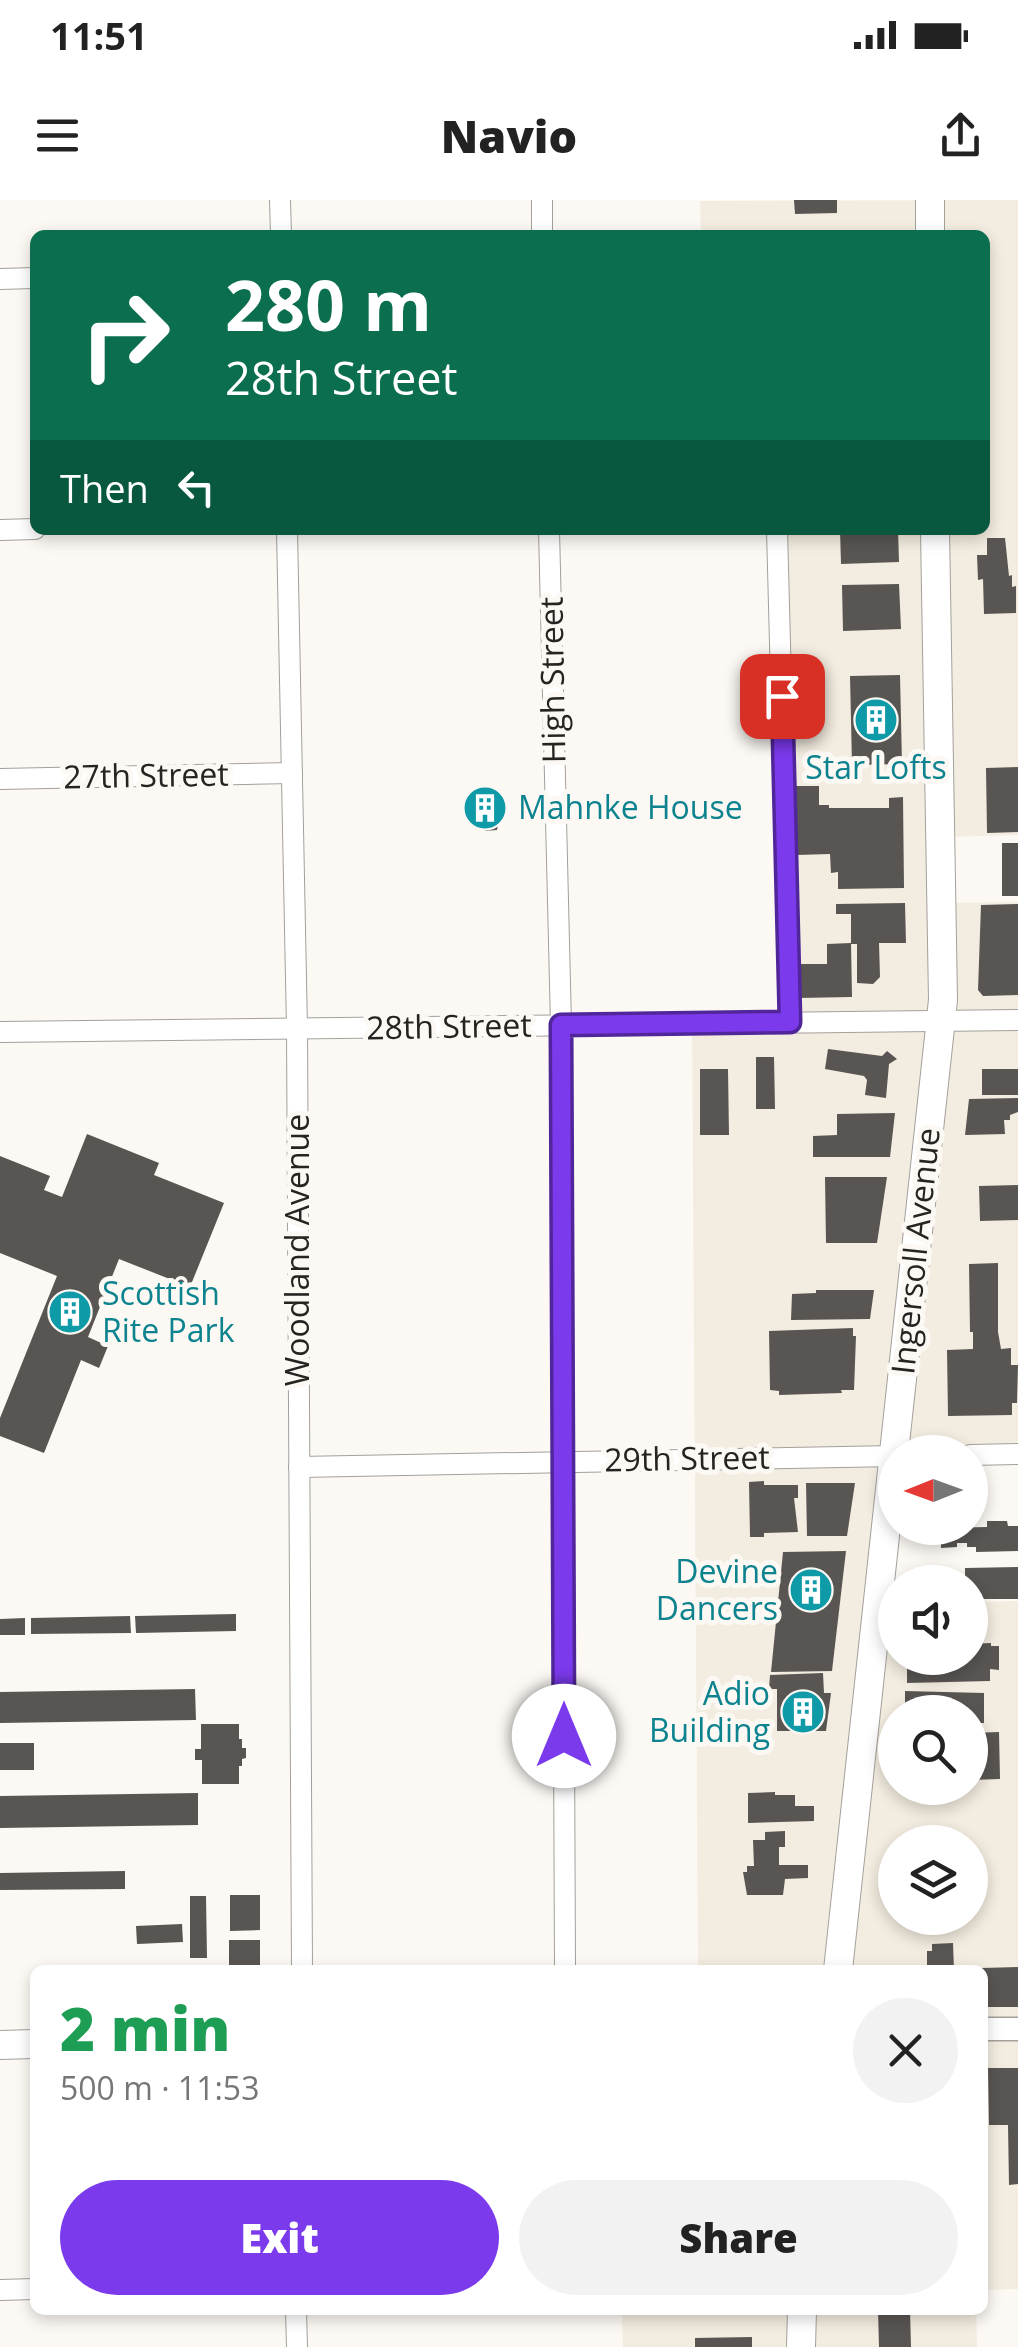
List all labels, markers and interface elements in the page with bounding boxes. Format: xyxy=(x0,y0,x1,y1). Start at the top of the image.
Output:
text: 11:51 xyxy=(50,9,148,61)
text: Navio xyxy=(441,105,577,166)
icon: menu xyxy=(30,108,85,163)
icon: share xyxy=(933,108,988,163)
text: 280 m xyxy=(225,256,432,352)
icon: right xyxy=(60,270,190,400)
text: 28th Street xyxy=(225,347,457,408)
icon: left xyxy=(169,460,224,515)
text: Then xyxy=(60,462,149,514)
street label: High Street xyxy=(529,596,574,764)
pin xyxy=(740,654,825,739)
icon: arrive xyxy=(755,669,810,724)
building icon: Star Lofts xyxy=(853,697,899,743)
place label: Star Lofts xyxy=(805,745,947,788)
street label: 27th Street xyxy=(63,752,229,797)
building icon: Mahnke House xyxy=(462,785,508,831)
place label: Mahnke House xyxy=(518,785,743,828)
street label: 28th Street xyxy=(366,1003,532,1048)
street label: Woodland Avenue xyxy=(275,1114,318,1386)
street label: Ingersoll Avenue xyxy=(880,1126,949,1376)
place label: Scottish Rite Park xyxy=(102,1271,235,1351)
building icon: Scottish Rite Park xyxy=(47,1289,93,1335)
street label: 29th Street xyxy=(604,1435,770,1480)
north arrow xyxy=(878,1435,988,1545)
map controls xyxy=(878,1435,988,1935)
place label: Devine Dancers xyxy=(656,1549,778,1629)
button: sound xyxy=(878,1565,988,1675)
building icon: Devine Dancers xyxy=(788,1567,834,1613)
place label: Adio Building xyxy=(649,1671,770,1751)
position arrow xyxy=(512,1684,616,1788)
building icon: Adio Building xyxy=(780,1689,826,1735)
button: search xyxy=(878,1695,988,1805)
button: layers xyxy=(878,1825,988,1935)
text: 2 min xyxy=(60,1987,230,2069)
button: close xyxy=(853,1998,958,2103)
text: 500 m · 11:53 xyxy=(60,2066,259,2109)
button: Exit xyxy=(60,2180,499,2295)
button: Share xyxy=(519,2180,958,2295)

